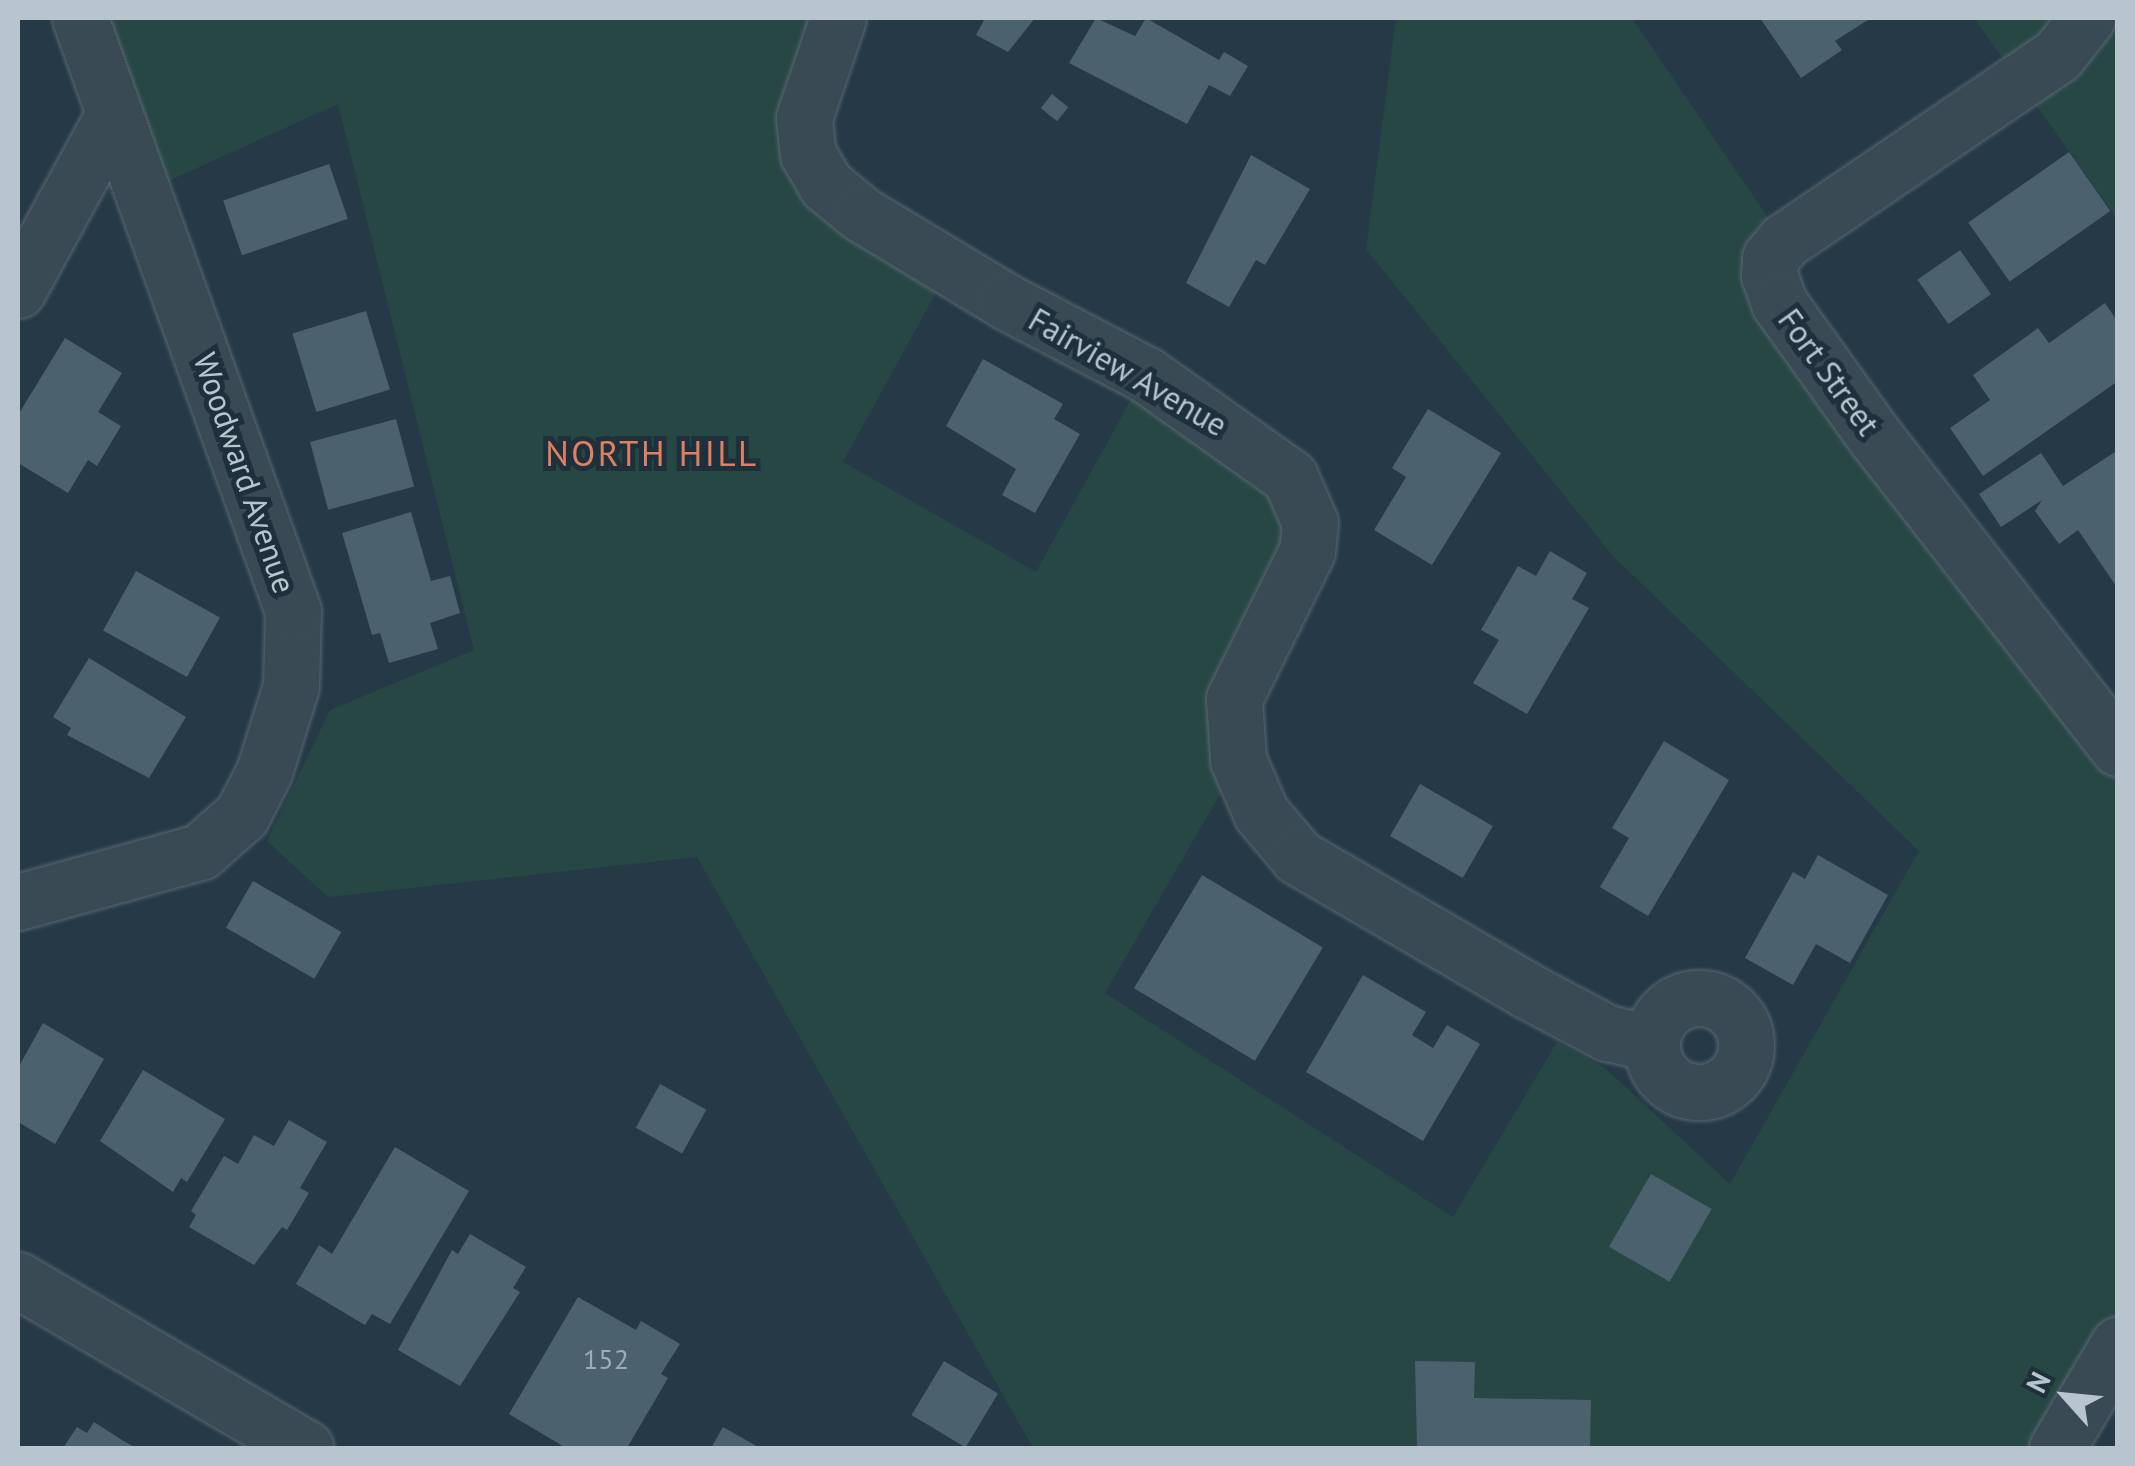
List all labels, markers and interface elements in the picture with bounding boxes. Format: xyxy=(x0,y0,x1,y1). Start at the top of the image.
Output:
street label: Fairview Avenue xyxy=(1022,299,1234,445)
street label: Fort Street xyxy=(1770,301,1888,443)
street label: Woodward Avenue xyxy=(186,347,304,599)
district label: NORTH HILL xyxy=(545,432,759,474)
house number: 152 xyxy=(583,1342,629,1376)
north arrow xyxy=(2015,1346,2115,1446)
text: N xyxy=(2017,1366,2058,1399)

